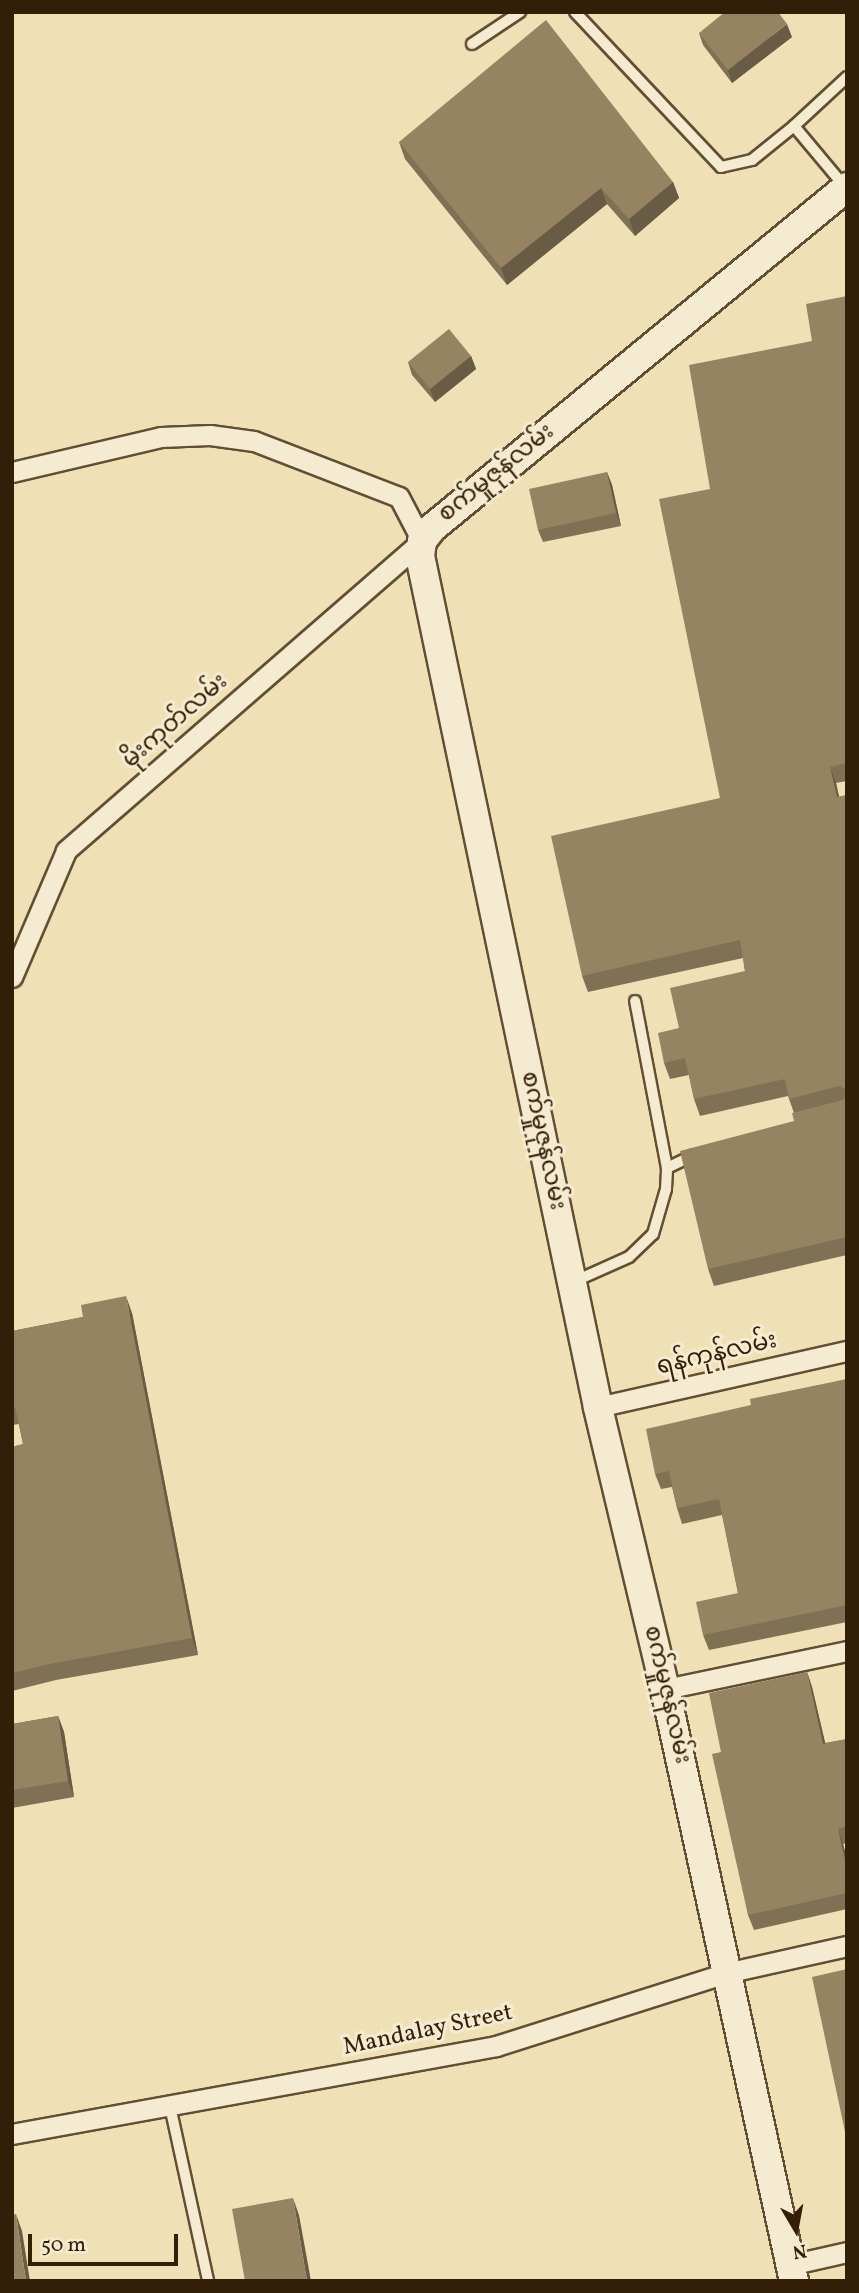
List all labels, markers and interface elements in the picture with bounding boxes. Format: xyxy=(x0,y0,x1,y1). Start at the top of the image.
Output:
street label: စက်မှုဇုန်လမ်း xyxy=(433,418,561,530)
street label: မိုးကုတ်လမ်း xyxy=(117,668,235,776)
street label: စက်မှုဇုန်လမ်း xyxy=(513,1069,571,1213)
street label: ရန်ကုန်လမ်း xyxy=(654,1327,780,1383)
street label: စက်မှုဇုန်လမ်း xyxy=(636,1623,696,1767)
street label: Mandalay Street xyxy=(340,1999,516,2063)
north arrow xyxy=(761,2195,831,2265)
scale bar xyxy=(32,2220,182,2264)
text: 50 m xyxy=(41,2231,86,2260)
text: N xyxy=(791,2237,809,2265)

